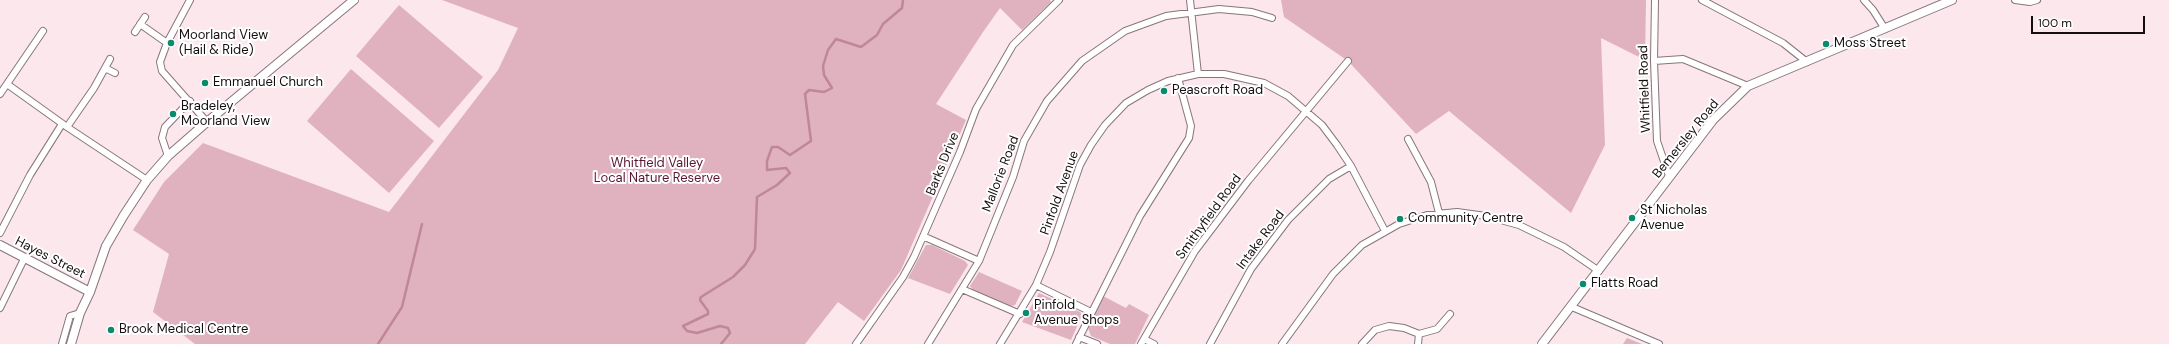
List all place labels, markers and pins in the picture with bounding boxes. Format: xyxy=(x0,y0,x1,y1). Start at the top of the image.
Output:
place label: Moorland View (Hail & Ride) xyxy=(179,28,268,59)
place label: Moss Street xyxy=(1834,36,1906,52)
marker: Moorland View (Hail & Ride) xyxy=(166,38,176,48)
marker: Moss Street xyxy=(1821,39,1831,49)
place label: Emmanuel Church xyxy=(213,75,323,91)
marker: Emmanuel Church xyxy=(200,78,210,88)
place label: Peascroft Road xyxy=(1172,83,1263,99)
marker: Peascroft Road xyxy=(1159,86,1169,96)
place label: Bradeley, Moorland View xyxy=(181,99,270,130)
marker: Bradeley, Moorland View xyxy=(168,109,178,119)
place label: St Nicholas Avenue xyxy=(1640,203,1707,234)
place label: Community Centre xyxy=(1408,211,1523,227)
marker: St Nicholas Avenue xyxy=(1627,213,1637,223)
marker: Community Centre xyxy=(1395,214,1405,224)
place label: Flatts Road xyxy=(1591,276,1658,292)
marker: Flatts Road xyxy=(1578,279,1588,289)
place label: Pinfold Avenue Shops xyxy=(1034,298,1119,329)
marker: Pinfold Avenue Shops xyxy=(1021,308,1031,318)
place label: Brook Medical Centre xyxy=(119,322,248,338)
marker: Brook Medical Centre xyxy=(106,325,116,335)

